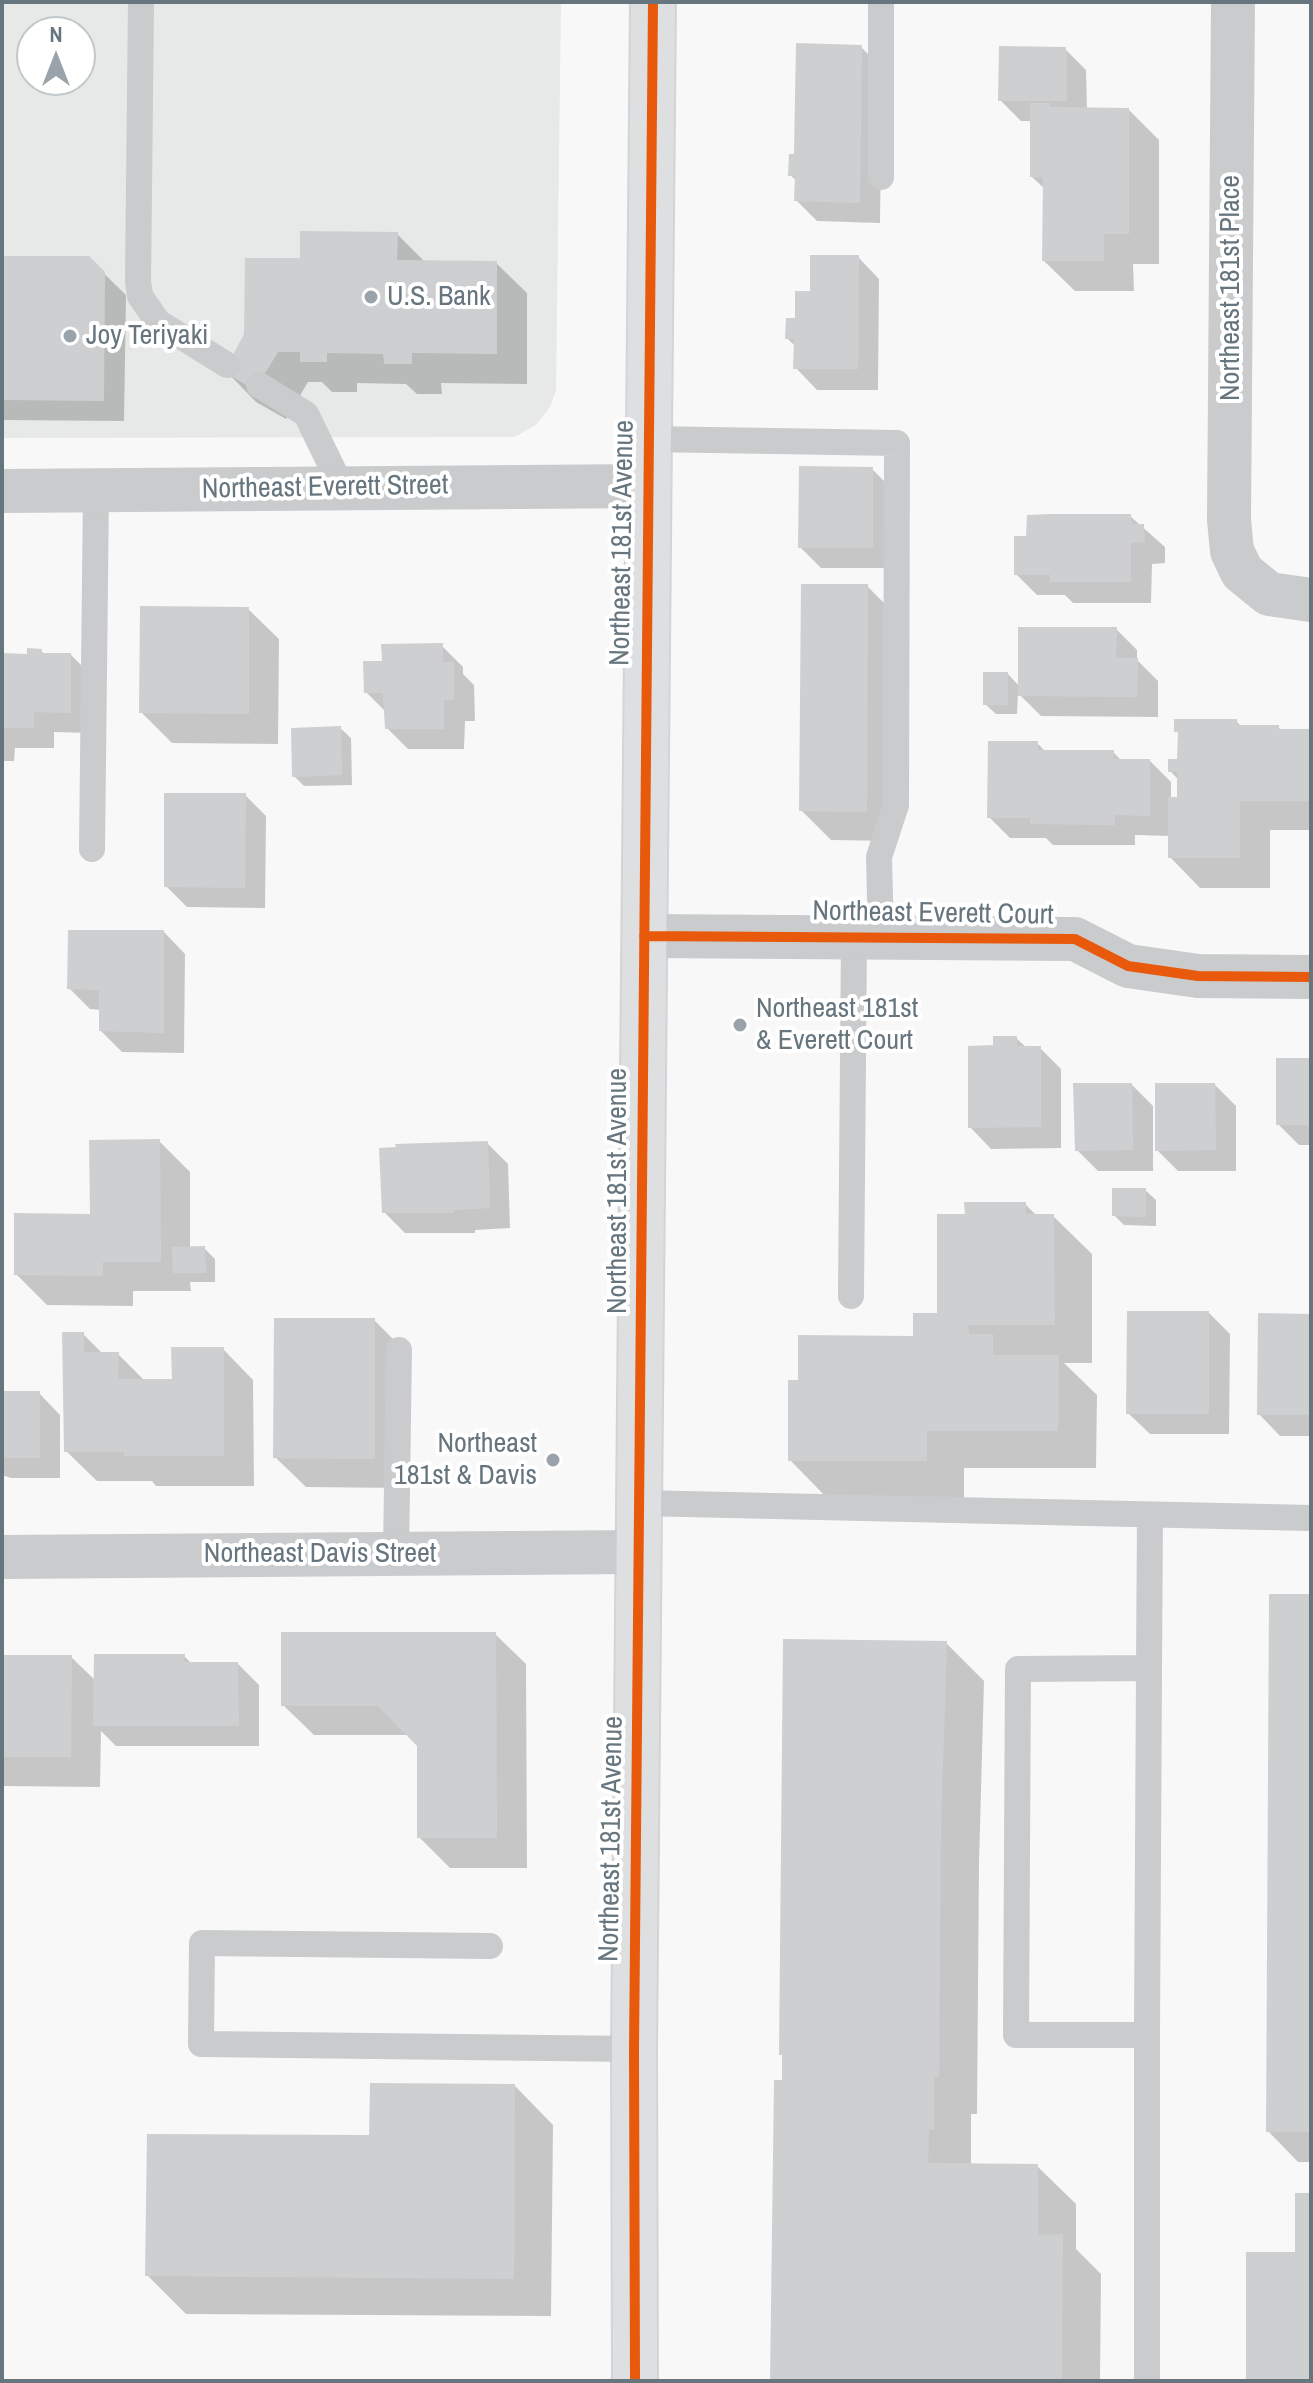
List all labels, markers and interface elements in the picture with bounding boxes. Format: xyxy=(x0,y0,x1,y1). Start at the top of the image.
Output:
north arrow xyxy=(16,16,96,96)
text: N xyxy=(49,19,63,49)
street label: Northeast 181st Place xyxy=(1214,175,1248,401)
place label: U.S. Bank xyxy=(387,280,490,314)
marker: U.S. Bank xyxy=(362,288,380,306)
place label: Joy Teriyaki xyxy=(86,319,208,353)
marker: Joy Teriyaki xyxy=(61,327,79,345)
street label: Northeast 181st Avenue xyxy=(604,420,642,666)
street label: Northeast Everett Street xyxy=(202,469,448,507)
street label: Northeast Everett Court xyxy=(812,895,1054,933)
place label: Northeast 181st & Everett Court xyxy=(756,992,918,1058)
marker: Northeast 181st & Everett Court xyxy=(731,1016,749,1034)
street label: Northeast 181st Avenue xyxy=(601,1068,635,1314)
place label: Northeast 181st & Davis xyxy=(394,1427,537,1493)
marker: Northeast 181st & Davis xyxy=(544,1451,562,1469)
street label: Northeast Davis Street xyxy=(204,1537,436,1571)
street label: Northeast 181st Avenue xyxy=(593,1716,631,1962)

